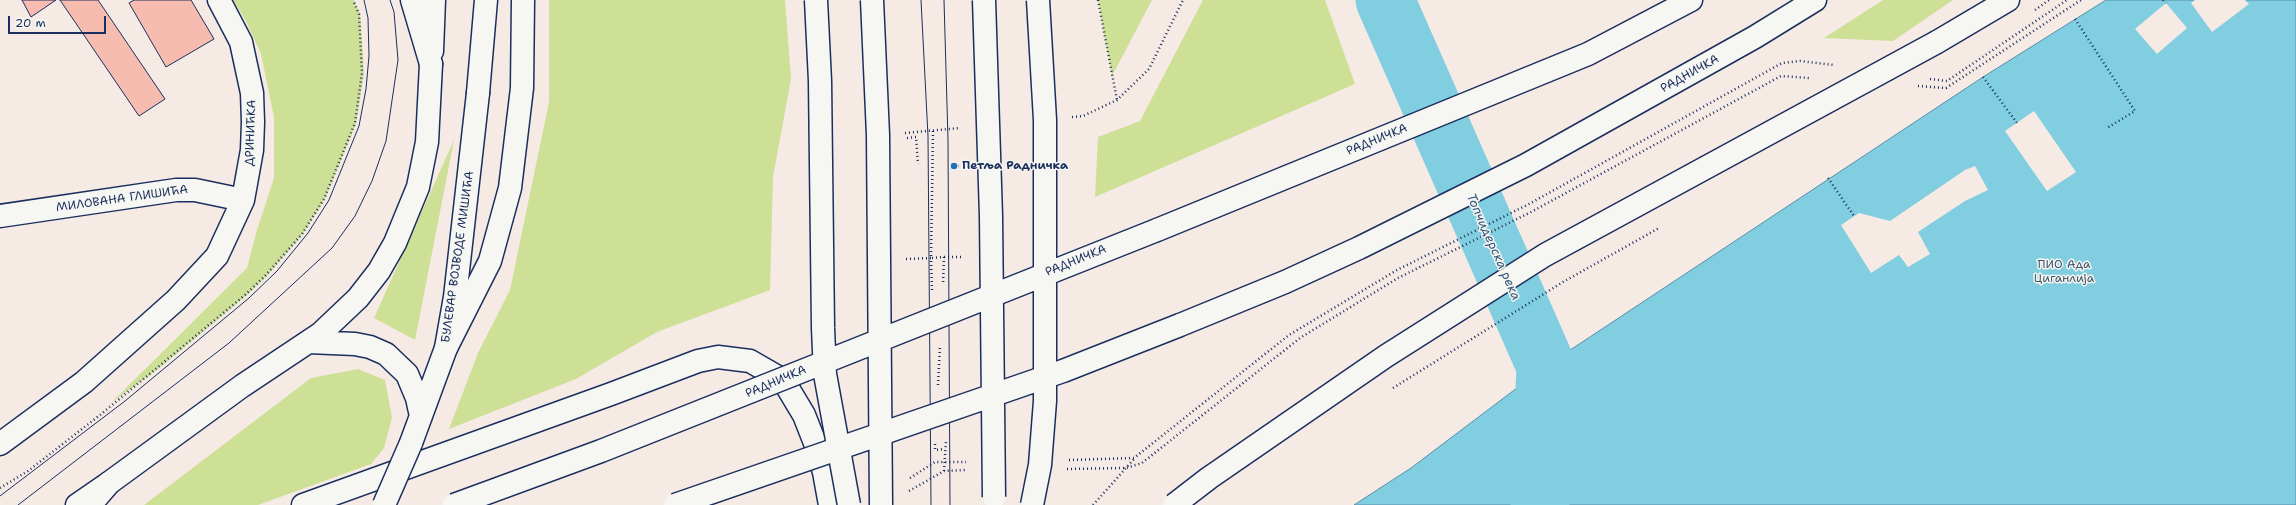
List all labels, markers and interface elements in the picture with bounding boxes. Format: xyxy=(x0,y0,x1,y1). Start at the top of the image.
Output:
scale bar xyxy=(10,8,108,34)
text: 20 m xyxy=(15,15,46,31)
street label: РАДНИЧКА xyxy=(1658,52,1722,96)
street label: ДРИНИЋКА xyxy=(243,100,259,166)
street label: РАДНИЧКА xyxy=(1344,121,1410,159)
place label: Петља Радничка xyxy=(962,159,1068,173)
marker: Петља Радничка xyxy=(949,161,959,171)
street label: БУЛЕВАР ВОЈВОДЕ МИШИЋА xyxy=(439,170,477,344)
street label: МИЛОВАНА ГЛИШИЋА xyxy=(55,183,189,215)
water label: Топчидерска река xyxy=(1462,191,1524,303)
street label: РАДНИЧКА xyxy=(1043,242,1109,280)
park label: ПИО Ада Циганлија xyxy=(2034,258,2094,286)
street label: РАДНИЧКА xyxy=(743,363,809,401)

